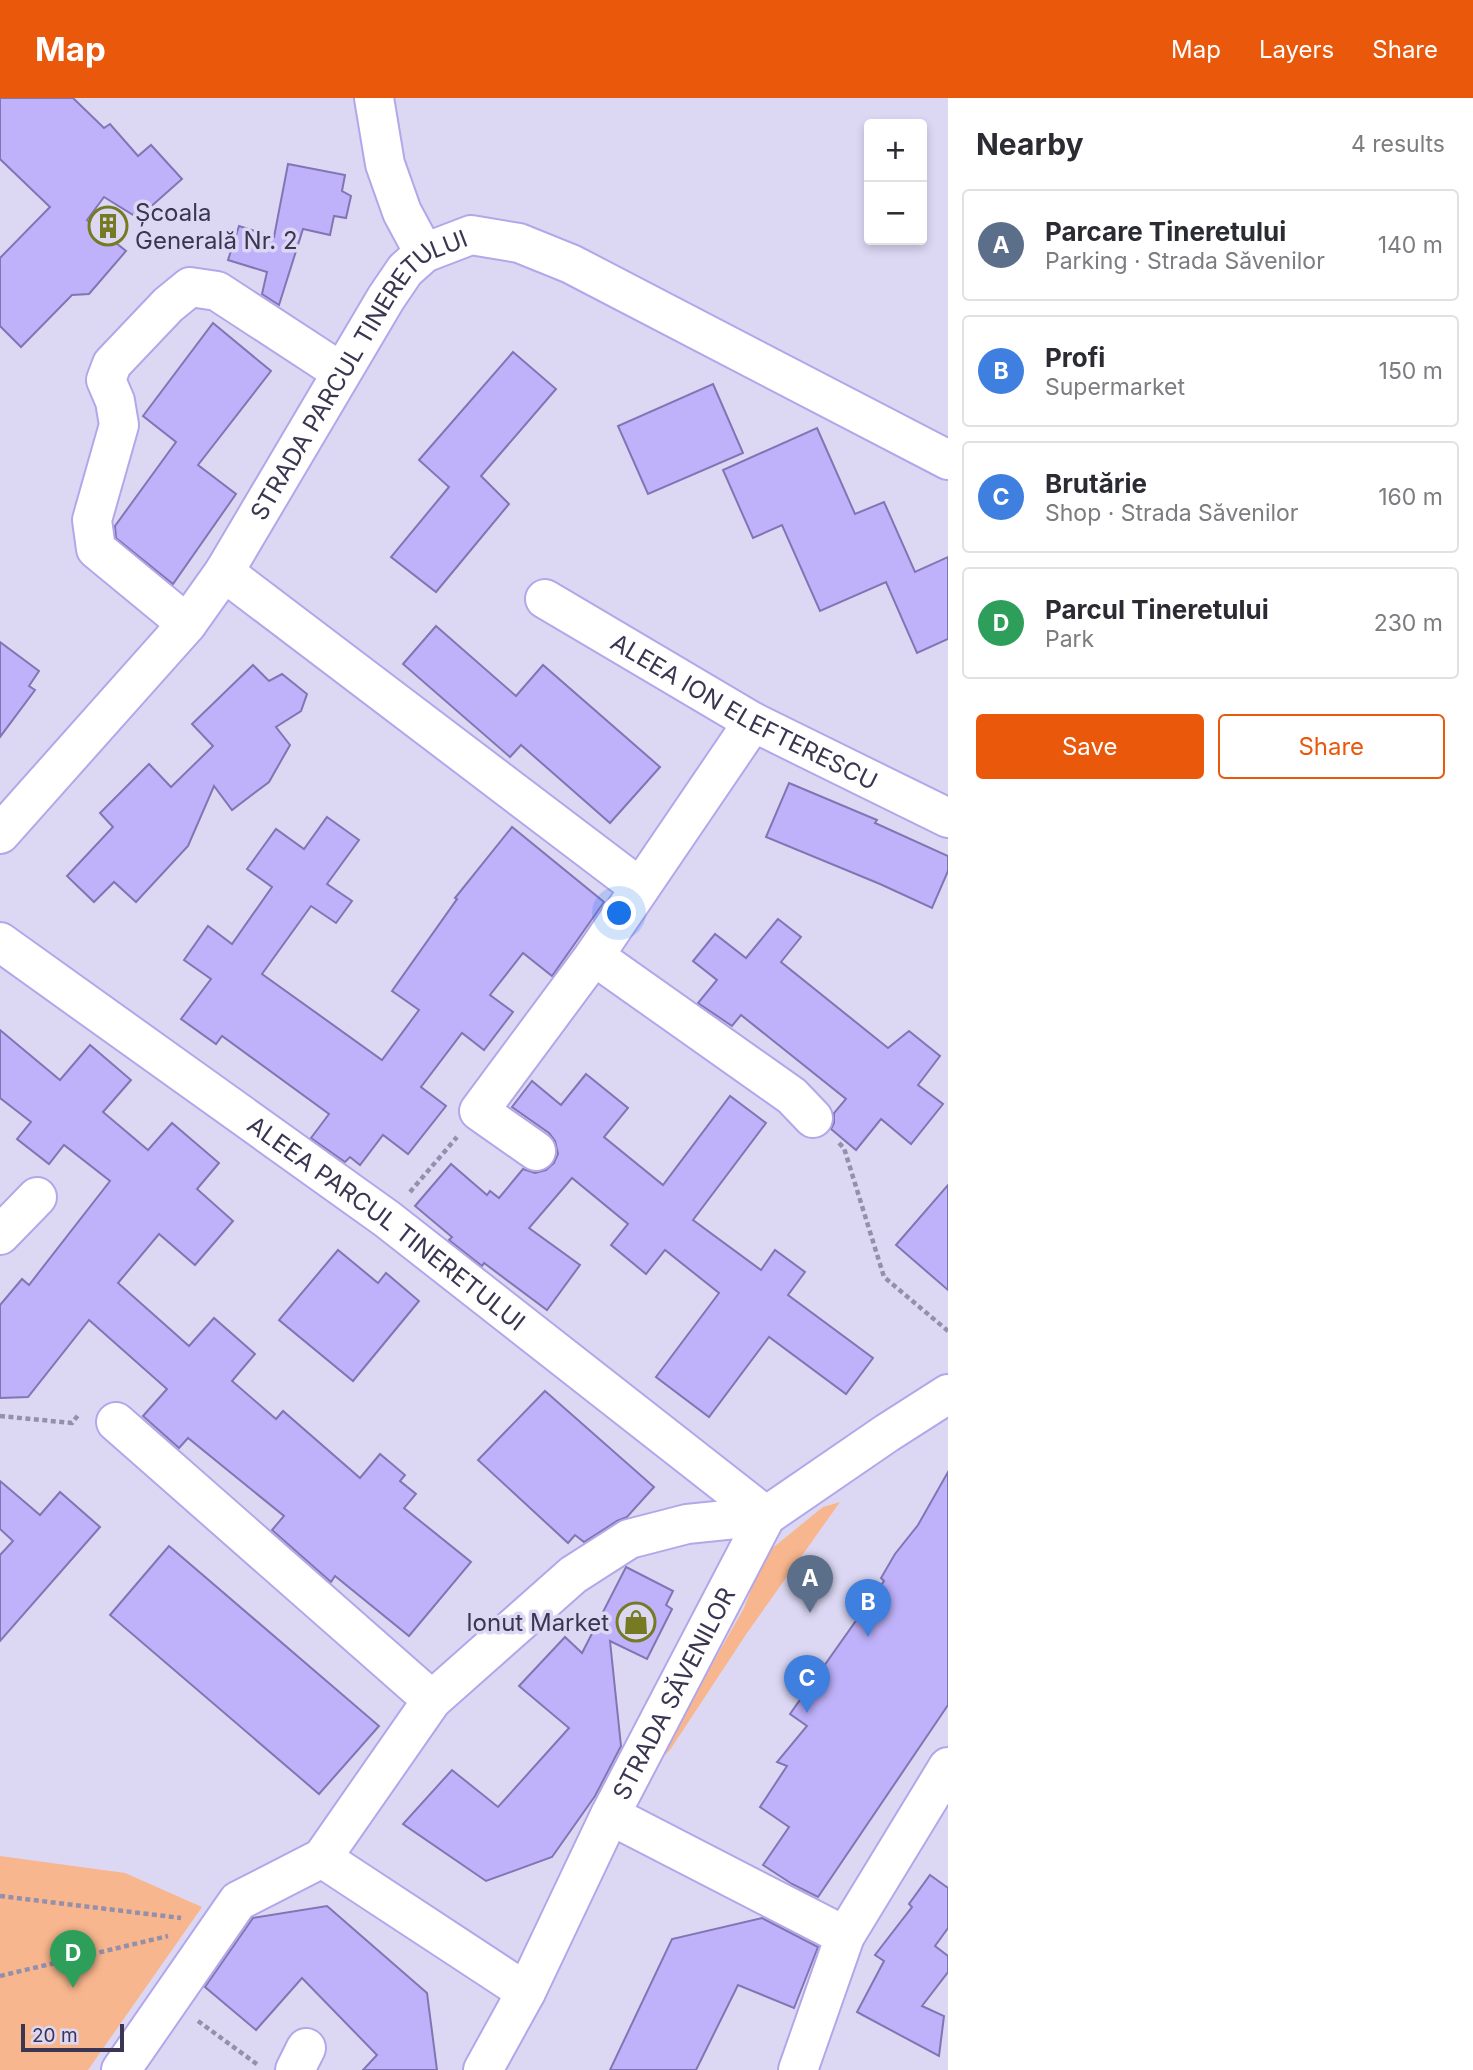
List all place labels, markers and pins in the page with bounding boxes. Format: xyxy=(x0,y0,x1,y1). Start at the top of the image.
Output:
place label: Școala Generală Nr. 2 xyxy=(135,198,298,255)
building icon: Școala Generală Nr. 2 xyxy=(87,205,129,247)
pin: A xyxy=(787,1555,833,1613)
pin: B xyxy=(845,1579,891,1637)
shop icon: Ionut Market xyxy=(615,1601,657,1643)
place label: Ionut Market xyxy=(466,1608,609,1637)
pin: C xyxy=(784,1655,830,1713)
pin: D xyxy=(50,1930,96,1988)

